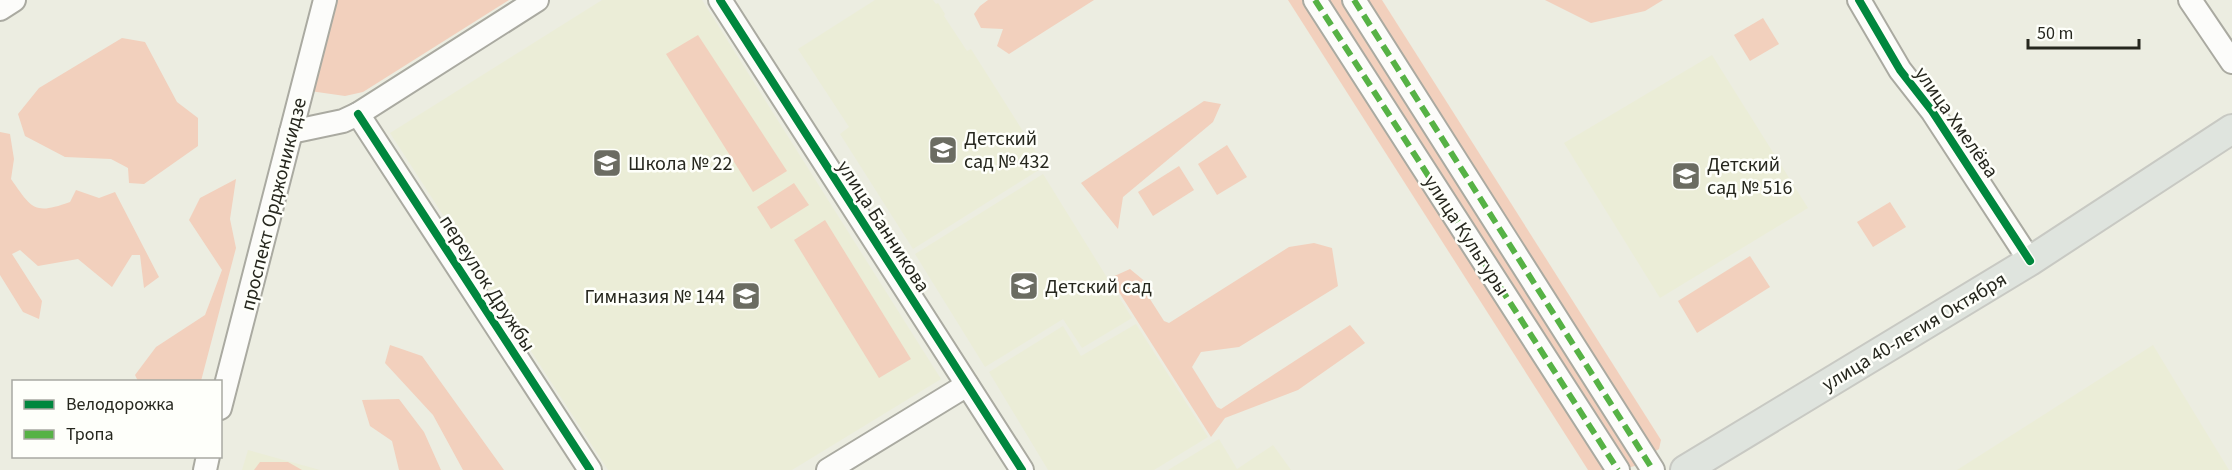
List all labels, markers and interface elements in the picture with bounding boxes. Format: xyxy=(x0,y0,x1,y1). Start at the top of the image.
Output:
scale bar xyxy=(2028,12,2139,50)
text: 50 m xyxy=(2037,21,2073,46)
street label: улица Хмелёва xyxy=(1907,61,2005,184)
street label: проспект Орджоникидзе xyxy=(234,95,314,314)
place label: Детский сад № 432 xyxy=(964,125,1049,176)
school or university icon: Детский сад № 432 xyxy=(927,134,959,166)
school or university icon: Школа № 22 xyxy=(591,147,623,179)
place label: Школа № 22 xyxy=(628,150,732,178)
place label: Детский сад № 516 xyxy=(1707,151,1792,202)
street label: улица Банникова xyxy=(830,155,936,298)
school or university icon: Детский сад № 516 xyxy=(1670,160,1702,192)
street label: улица Культуры xyxy=(1417,170,1516,301)
street label: переулок Дружбы xyxy=(432,210,542,357)
street label: улица 40-летия Октября xyxy=(1817,265,2012,398)
school or university icon: Детский сад xyxy=(1008,270,1040,302)
place label: Детский сад xyxy=(1045,273,1152,301)
school or university icon: Гимназия № 144 xyxy=(730,280,762,312)
place label: Гимназия № 144 xyxy=(585,283,725,311)
legend xyxy=(12,380,222,458)
text: Велодорожка xyxy=(66,392,174,417)
text: Тропа xyxy=(66,422,114,447)

